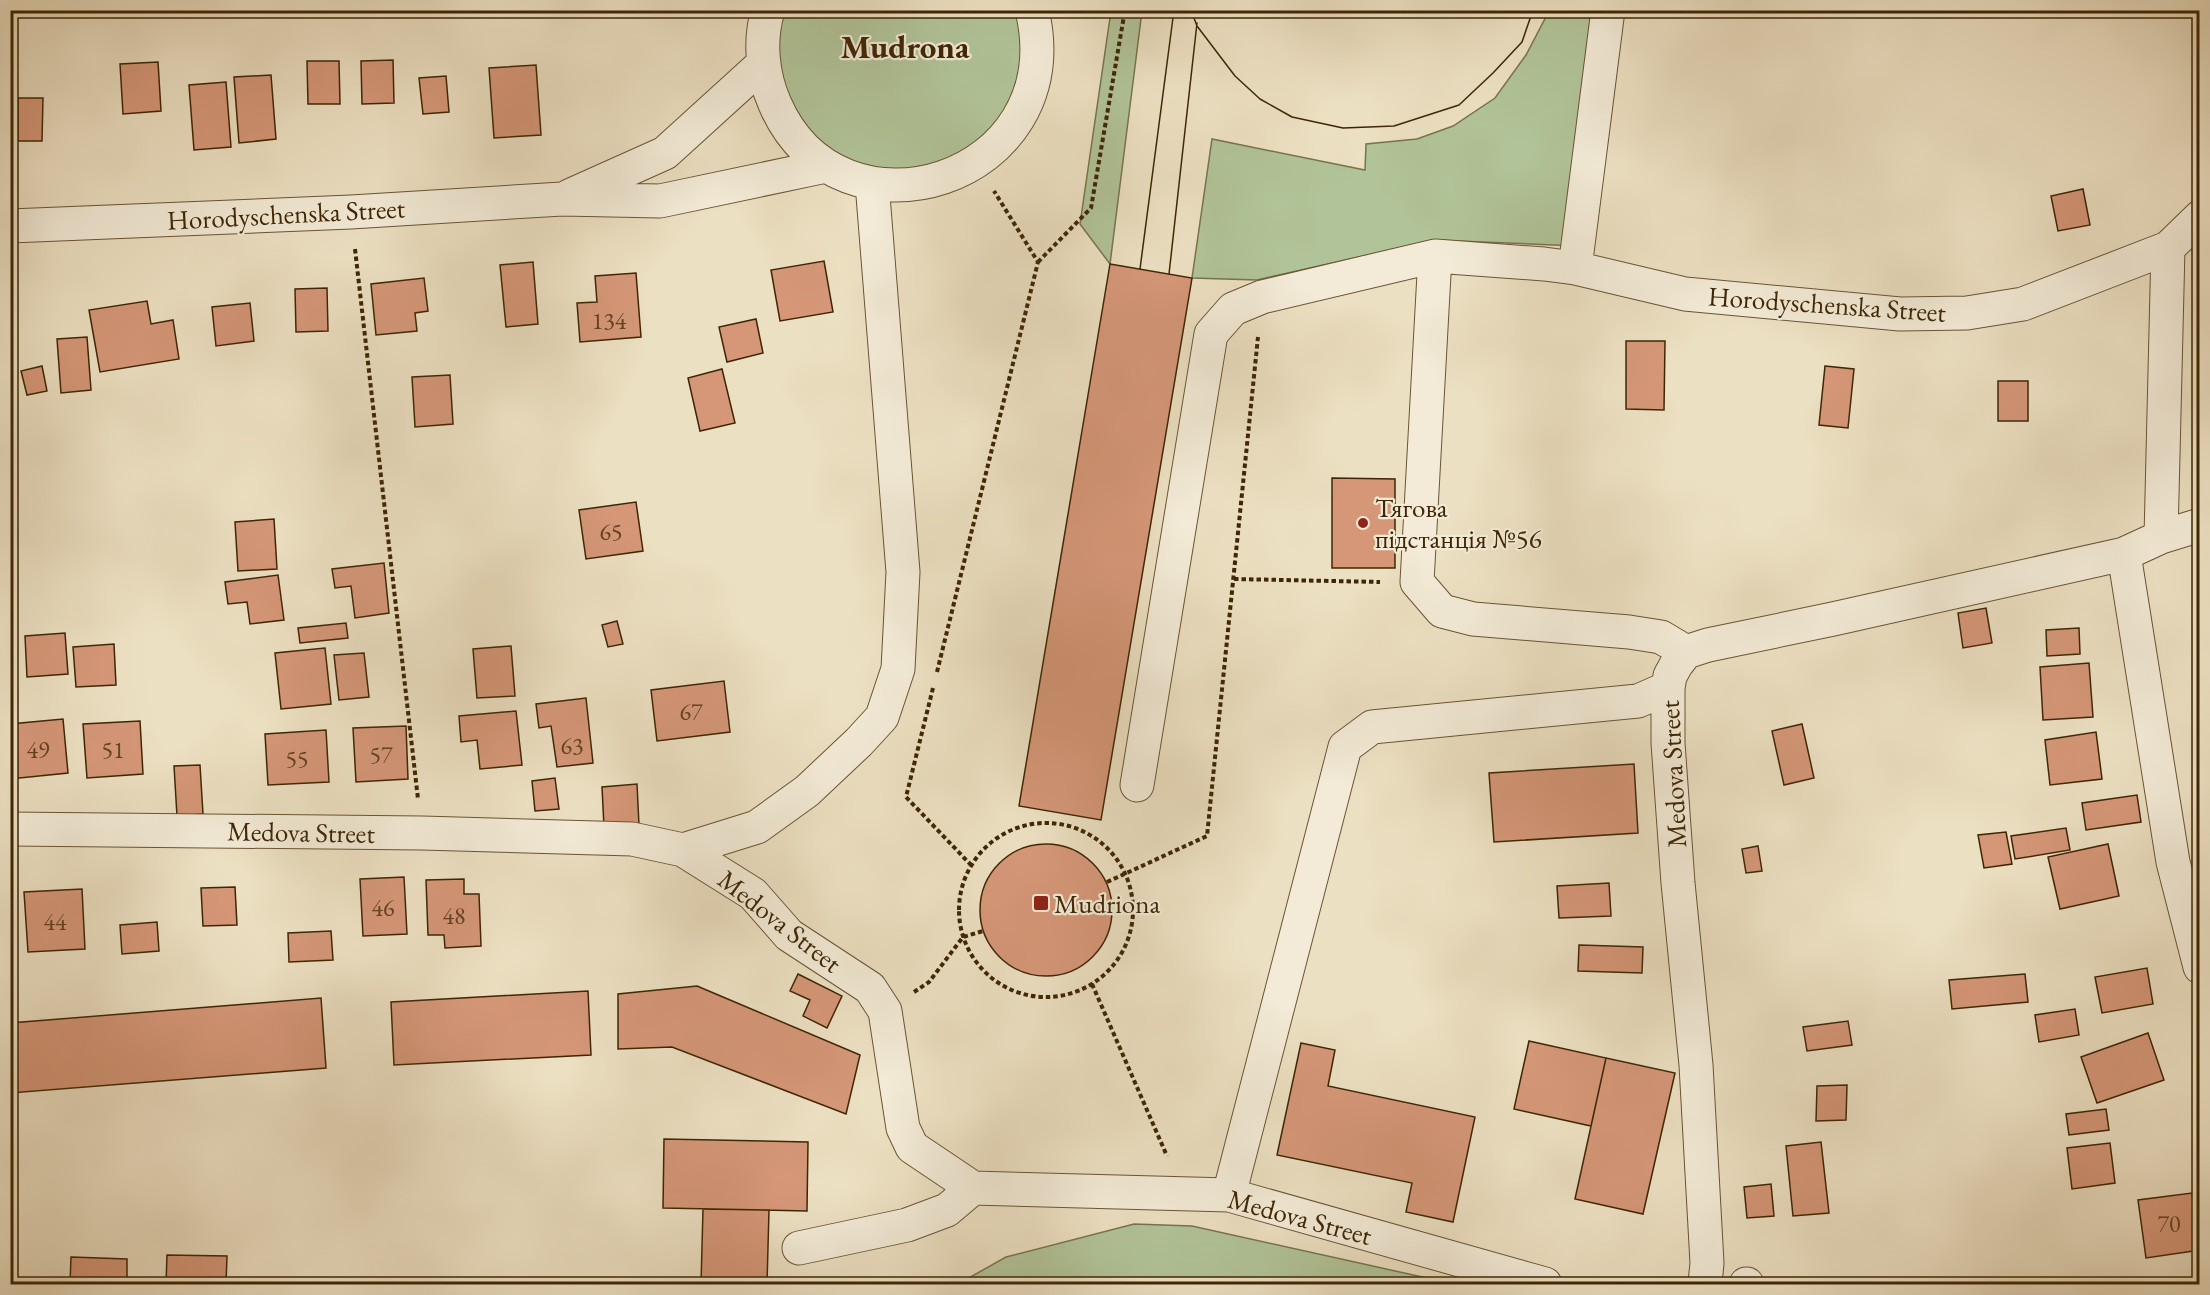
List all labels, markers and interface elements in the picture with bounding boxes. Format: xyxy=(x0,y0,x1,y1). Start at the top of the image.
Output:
district label: Mudrona xyxy=(841,25,970,68)
street label: Horodyschenska Street xyxy=(166,190,406,238)
street label: Horodyschenska Street xyxy=(1707,278,1948,330)
house number: 134 xyxy=(592,305,627,336)
place label: Тягова підстанція №56 xyxy=(1375,490,1542,556)
house number: 65 xyxy=(599,516,623,547)
marker: Тягова підстанція №56 xyxy=(1356,516,1370,530)
house number: 67 xyxy=(679,696,703,727)
street label: Medova Street xyxy=(1652,699,1694,849)
house number: 63 xyxy=(560,730,584,761)
house number: 49 xyxy=(26,734,50,765)
house number: 51 xyxy=(101,734,125,765)
house number: 57 xyxy=(369,739,393,770)
house number: 55 xyxy=(285,743,309,774)
street label: Medova Street xyxy=(227,813,376,851)
street label: Medova Street xyxy=(711,862,849,981)
place label: Mudriona xyxy=(1054,886,1160,921)
house number: 46 xyxy=(371,892,395,923)
marker: Mudriona xyxy=(1032,894,1050,912)
house number: 48 xyxy=(442,900,466,931)
house number: 44 xyxy=(43,906,67,937)
street label: Medova Street xyxy=(1224,1181,1376,1253)
house number: 70 xyxy=(2157,1208,2181,1239)

